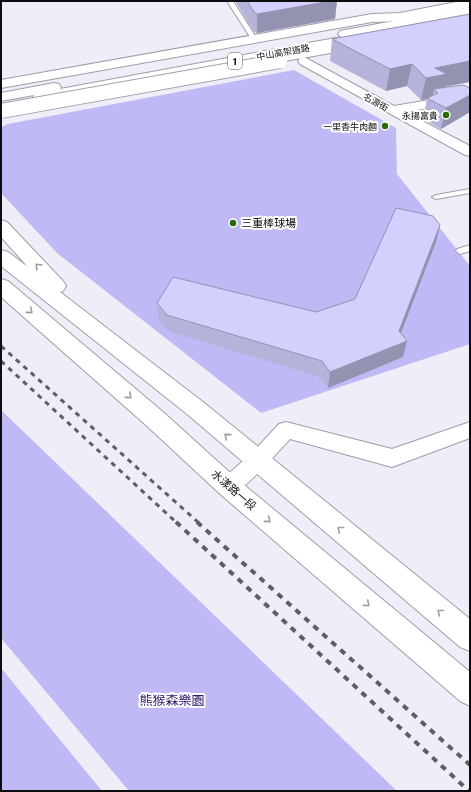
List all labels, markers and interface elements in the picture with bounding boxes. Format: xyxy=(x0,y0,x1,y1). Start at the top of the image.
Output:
street label: 中山高架道路 xyxy=(255,42,311,62)
road number: 1 xyxy=(228,53,242,69)
street label: 名源街 xyxy=(362,91,390,113)
place label: 永揚富貴 xyxy=(402,110,438,121)
marker: 永揚富貴 xyxy=(441,110,451,120)
place label: 一里香牛肉麵 xyxy=(323,121,377,132)
marker: 一里香牛肉麵 xyxy=(380,121,390,131)
place label: 三重棒球場 xyxy=(241,217,296,229)
marker: 三重棒球場 xyxy=(228,218,238,228)
one-way arrow xyxy=(35,263,42,270)
one-way arrow xyxy=(26,307,33,314)
one-way arrow xyxy=(124,392,132,399)
one-way arrow xyxy=(225,434,232,441)
street label: 水漾路一段 xyxy=(209,467,259,513)
one-way arrow xyxy=(263,515,271,522)
one-way arrow xyxy=(337,527,344,534)
one-way arrow xyxy=(362,599,370,606)
one-way arrow xyxy=(437,610,444,617)
park label: 熊猴森樂園 xyxy=(139,693,205,708)

